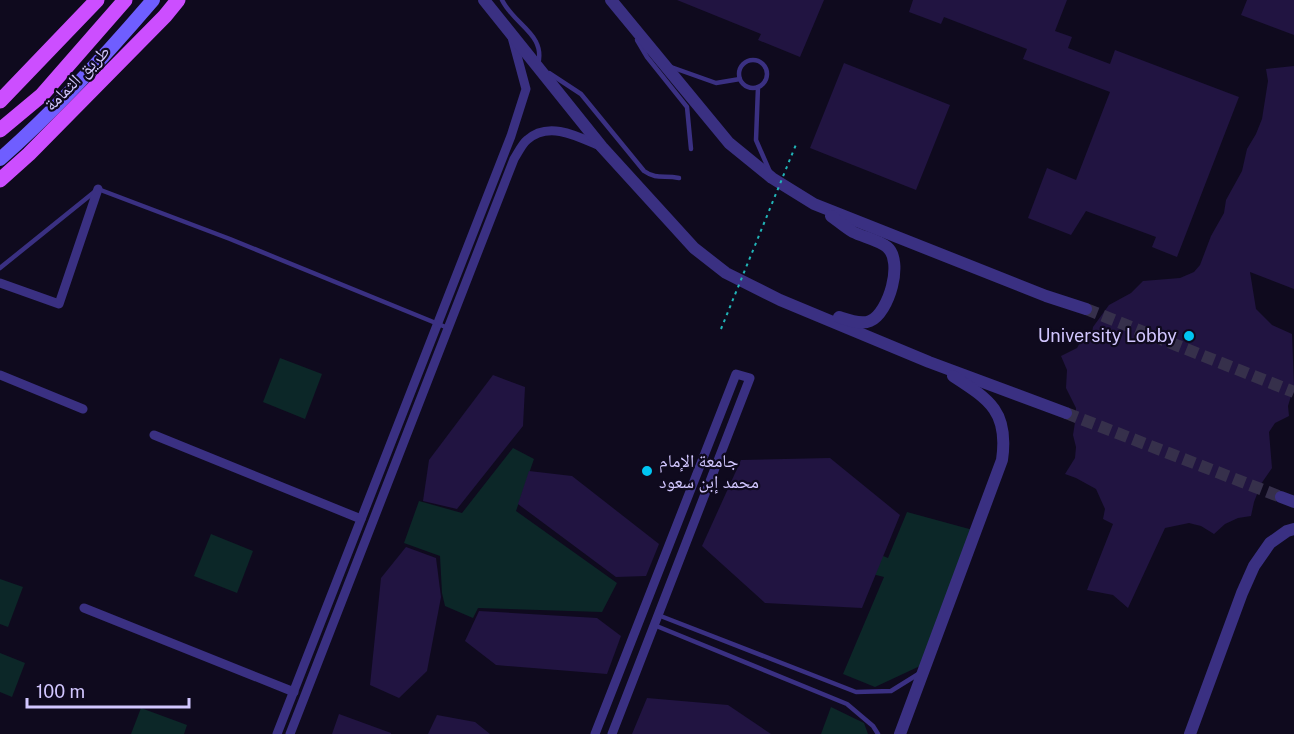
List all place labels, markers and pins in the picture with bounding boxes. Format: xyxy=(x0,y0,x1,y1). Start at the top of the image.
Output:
place label: University Lobby xyxy=(1038,325,1177,346)
marker: University Lobby xyxy=(1182,329,1196,343)
place label: جامعة الإمام محمد إبن سعود xyxy=(659,450,759,494)
marker: جامعة الإمام محمد إبن سعود xyxy=(640,464,654,478)

